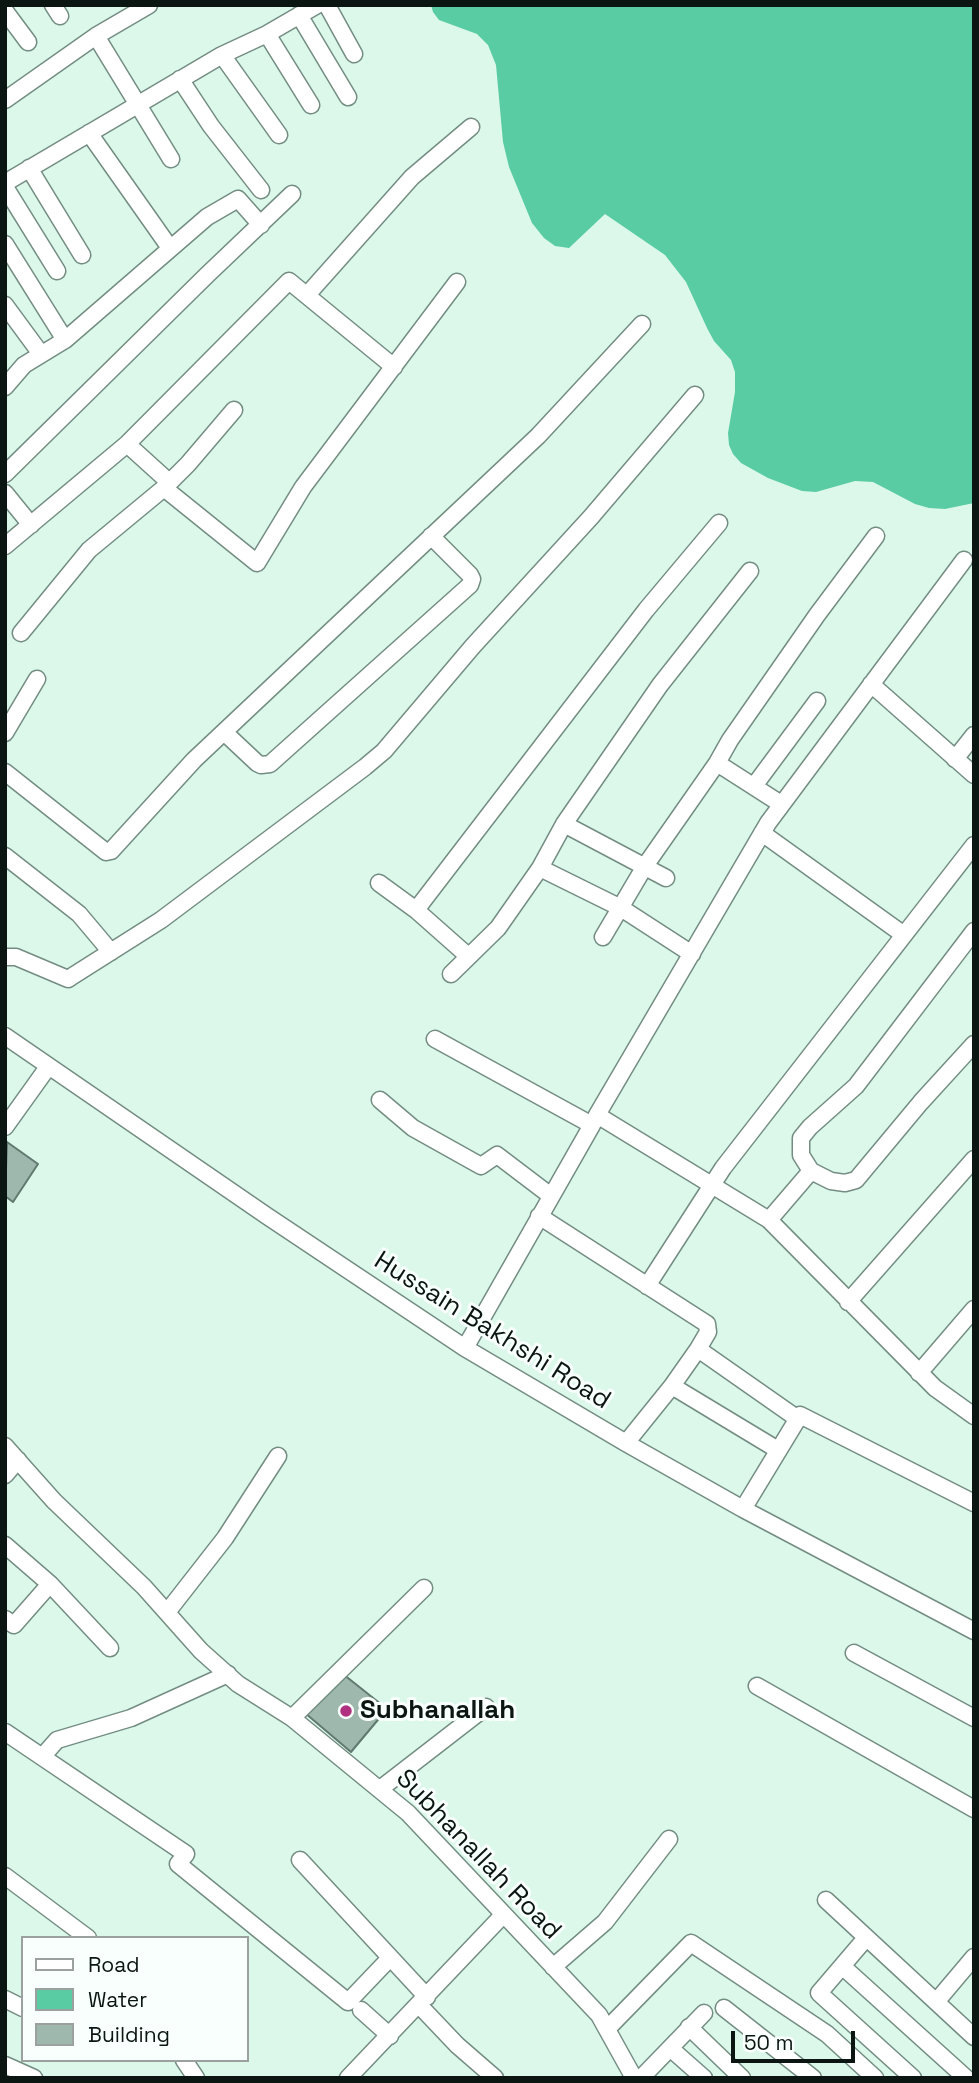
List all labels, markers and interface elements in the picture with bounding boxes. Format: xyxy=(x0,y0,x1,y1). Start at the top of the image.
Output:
street label: Hussain Bakhshi Road xyxy=(368,1245,616,1417)
place label: Subhanallah xyxy=(360,1695,515,1727)
marker: Subhanallah xyxy=(338,1703,354,1719)
street label: Subhanallah Road xyxy=(389,1763,567,1947)
legend xyxy=(21,1936,248,2062)
text: Road xyxy=(88,1951,140,1978)
text: Water xyxy=(88,1986,147,2013)
scale bar xyxy=(734,2016,858,2060)
text: Building xyxy=(88,2021,170,2048)
text: 50 m xyxy=(744,2029,794,2056)

